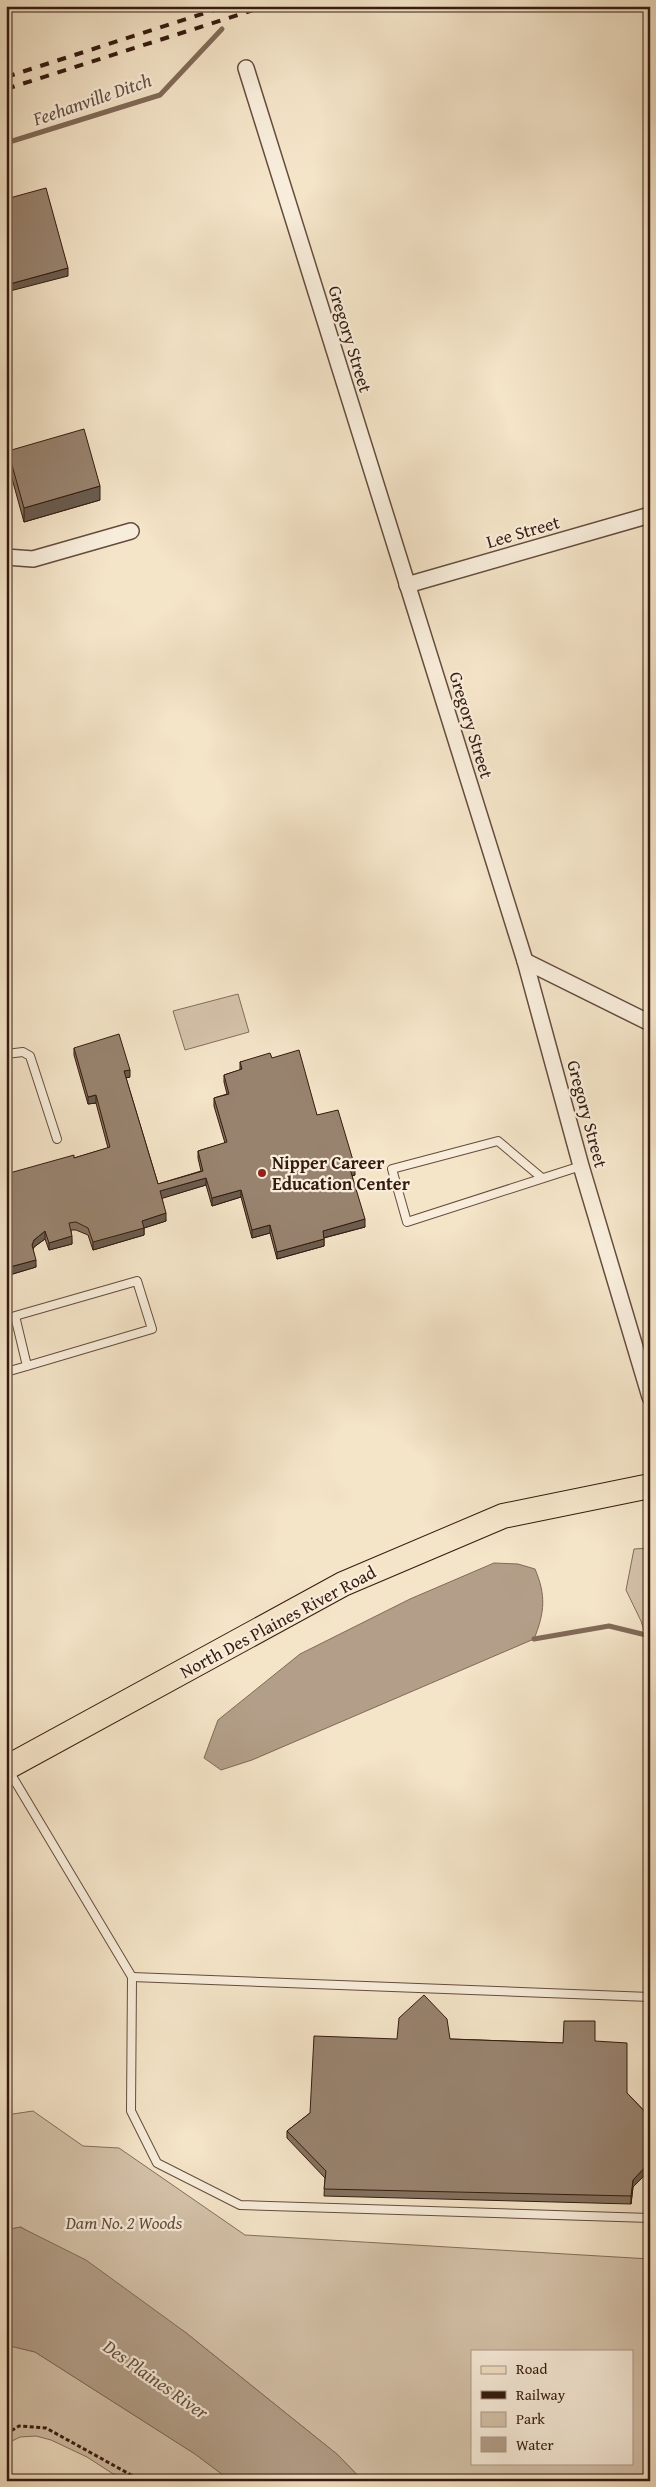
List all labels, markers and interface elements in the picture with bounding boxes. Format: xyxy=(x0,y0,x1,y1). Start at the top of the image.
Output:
water label: Feehanville Ditch xyxy=(28,66,155,133)
street label: Gregory Street xyxy=(321,282,380,396)
street label: Lee Street xyxy=(483,508,563,555)
street label: Gregory Street xyxy=(442,668,501,782)
street label: Gregory Street xyxy=(560,1057,615,1171)
place label: Nipper Career Education Center xyxy=(272,1149,411,1197)
marker: Nipper Career Education Center xyxy=(256,1167,268,1179)
street label: North Des Plaines River Road xyxy=(175,1558,381,1685)
park label: Dam No. 2 Woods xyxy=(65,2209,183,2236)
water label: Des Plaines River xyxy=(97,2332,215,2426)
legend xyxy=(471,2350,634,2464)
text: Road xyxy=(516,2358,547,2379)
text: Railway xyxy=(516,2384,566,2405)
text: Park xyxy=(516,2408,545,2429)
text: Water xyxy=(516,2434,554,2455)

